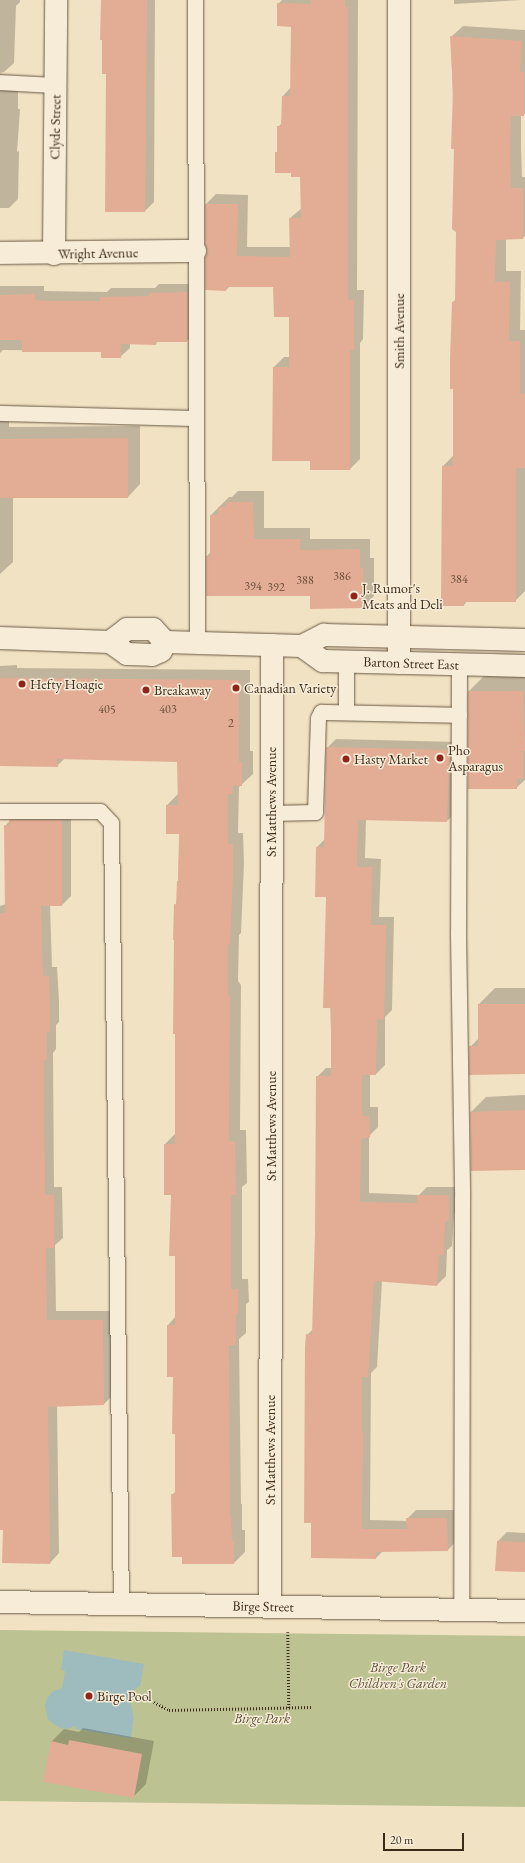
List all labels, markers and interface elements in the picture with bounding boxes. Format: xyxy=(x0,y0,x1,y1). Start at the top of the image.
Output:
street label: Clyde Street xyxy=(46,94,64,160)
street label: Wright Avenue xyxy=(58,244,138,262)
street label: Smith Avenue xyxy=(391,293,407,369)
house number: 386 xyxy=(333,570,351,584)
house number: 384 xyxy=(450,573,468,587)
house number: 388 xyxy=(296,574,314,588)
house number: 394 xyxy=(244,580,262,594)
place label: J. Rumor's Meats and Deli xyxy=(362,580,443,612)
house number: 392 xyxy=(267,581,285,595)
marker: J. Rumor's Meats and Deli xyxy=(349,591,359,601)
street label: Barton Street East xyxy=(363,653,459,673)
place label: Hefty Hoagie xyxy=(30,676,103,692)
marker: Hefty Hoagie xyxy=(17,679,27,689)
place label: Canadian Variety xyxy=(244,680,336,696)
place label: Breakaway xyxy=(154,682,211,698)
marker: Canadian Variety xyxy=(231,683,241,693)
marker: Breakaway xyxy=(141,685,151,695)
house number: 405 xyxy=(98,703,116,717)
house number: 403 xyxy=(159,703,177,717)
house number: 2 xyxy=(228,717,234,731)
place label: Pho Asparagus xyxy=(448,742,503,774)
street label: St Matthews Avenue xyxy=(263,747,279,857)
place label: Hasty Market xyxy=(354,751,428,767)
marker: Pho Asparagus xyxy=(435,753,445,763)
marker: Hasty Market xyxy=(341,754,351,764)
street label: St Matthews Avenue xyxy=(263,1071,279,1181)
street label: St Matthews Avenue xyxy=(262,1395,278,1505)
street label: Birge Street xyxy=(232,1597,294,1615)
park label: Birge Park Children's Garden xyxy=(349,1659,447,1692)
place label: Birge Pool xyxy=(97,1688,152,1704)
marker: Birge Pool xyxy=(84,1691,94,1701)
park label: Birge Park xyxy=(234,1710,290,1726)
scale bar xyxy=(385,1825,466,1851)
text: 20 m xyxy=(390,1832,413,1848)

